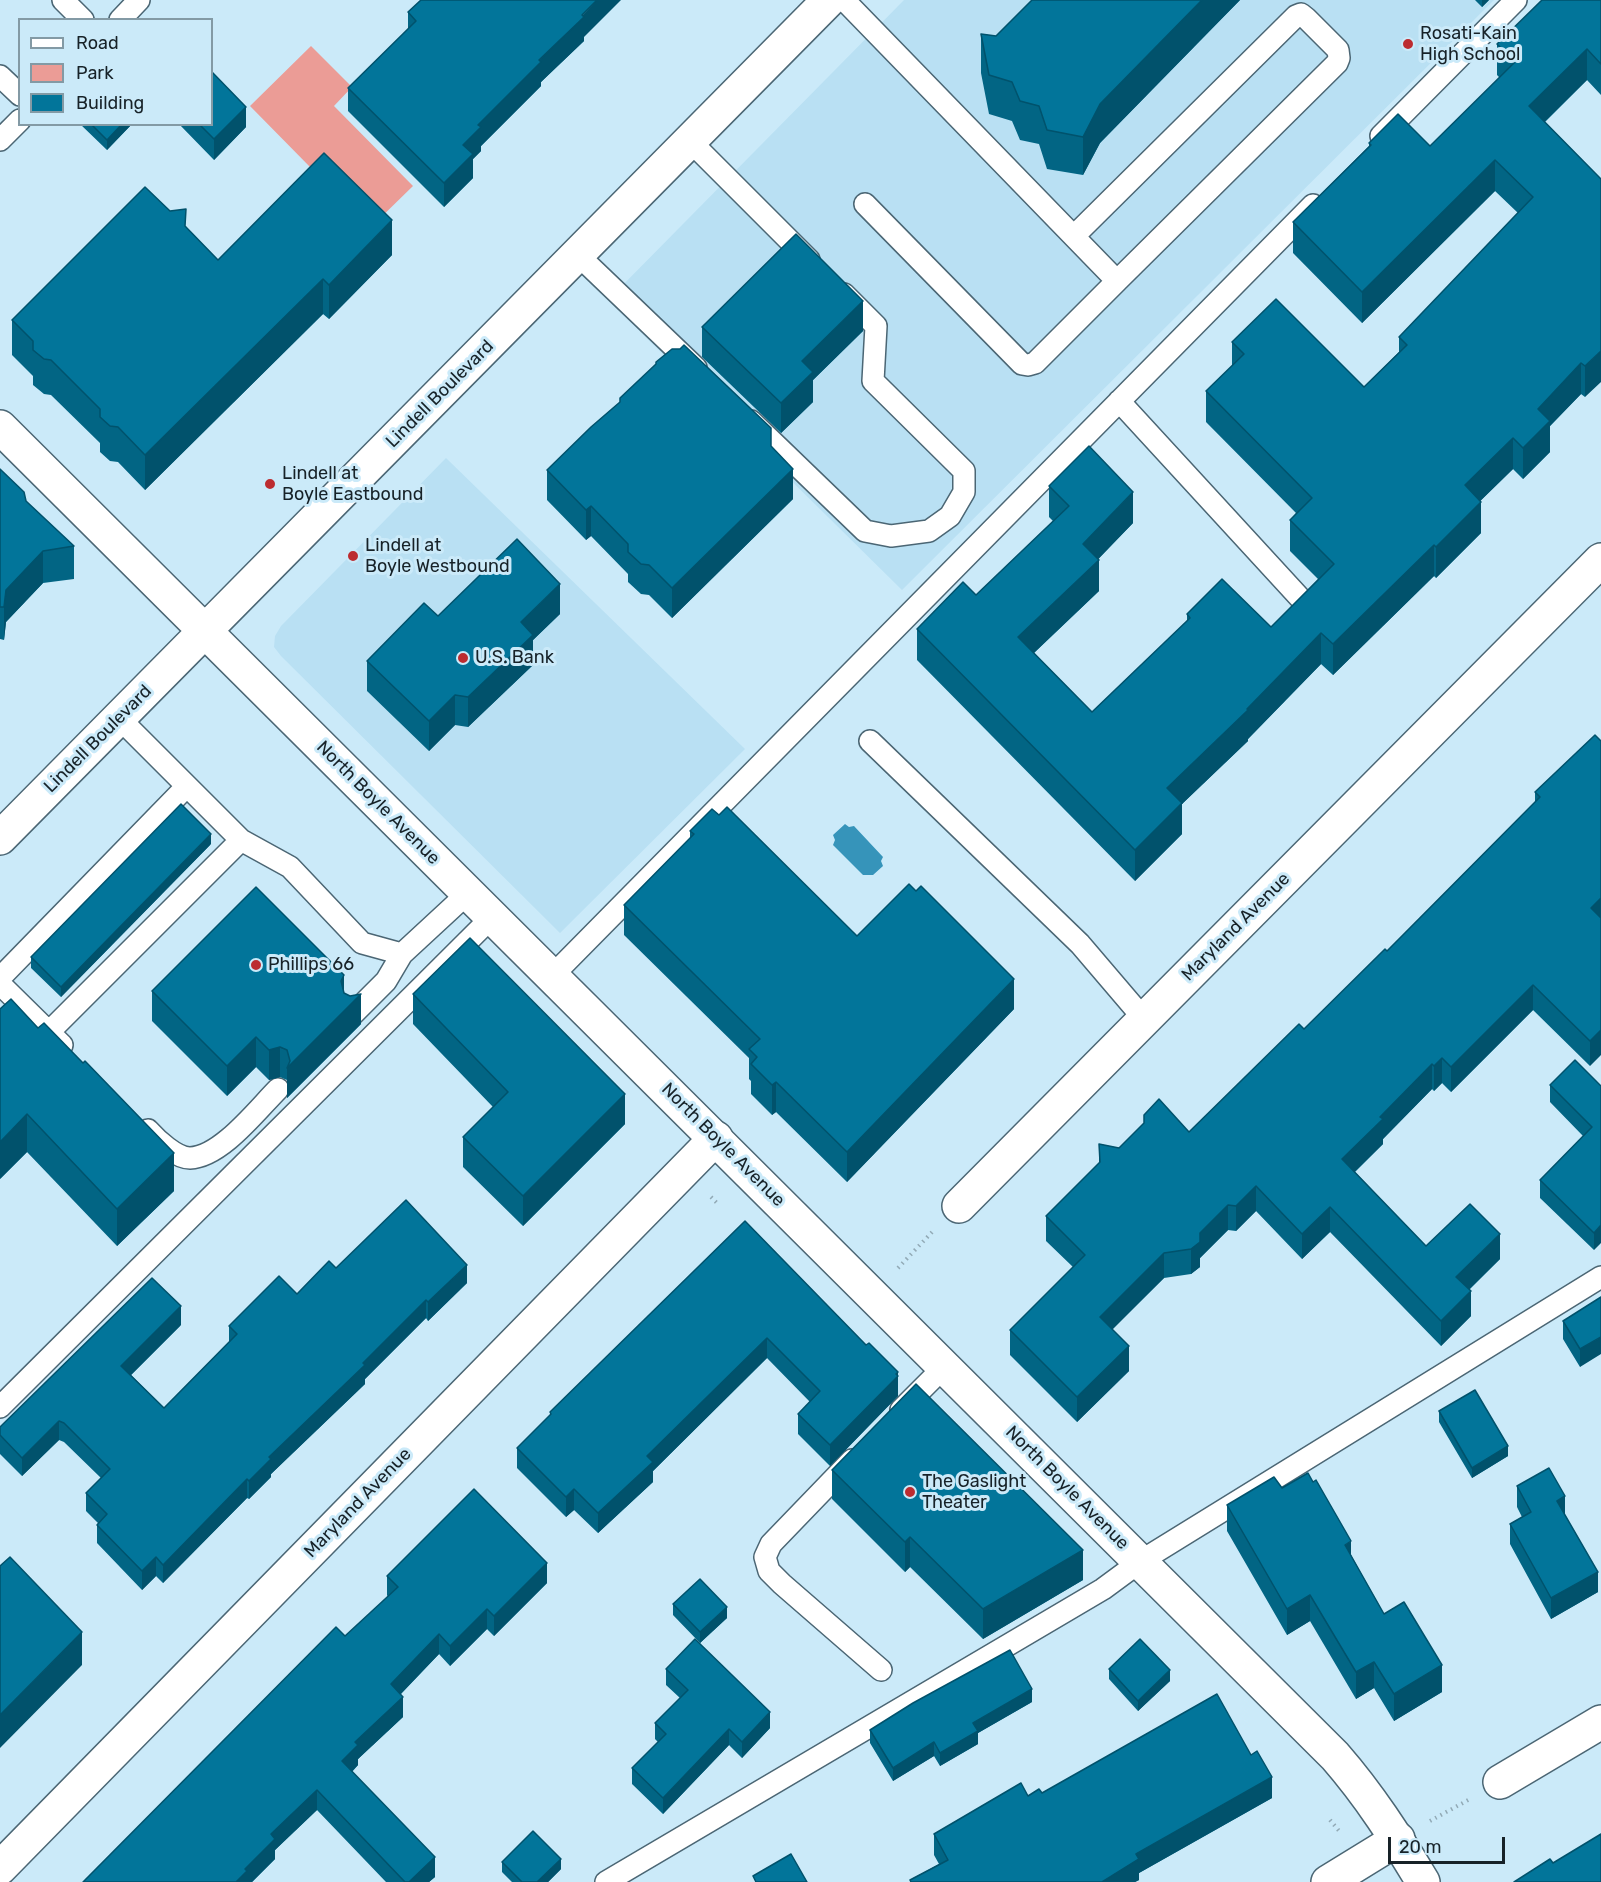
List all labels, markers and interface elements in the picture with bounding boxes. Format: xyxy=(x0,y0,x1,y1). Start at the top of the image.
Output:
legend xyxy=(18,18,213,126)
place label: Rosati-Kain High School xyxy=(1420,23,1520,66)
text: Road xyxy=(76,32,119,54)
marker: Rosati-Kain High School xyxy=(1401,37,1415,51)
text: Park xyxy=(76,62,113,84)
text: Building xyxy=(76,92,144,114)
street label: Lindell Boulevard xyxy=(382,336,498,452)
place label: Lindell at Boyle Eastbound xyxy=(282,463,423,506)
marker: Lindell at Boyle Eastbound xyxy=(263,477,277,491)
place label: Lindell at Boyle Westbound xyxy=(365,535,510,578)
marker: Lindell at Boyle Westbound xyxy=(346,549,360,563)
place label: U.S. Bank xyxy=(475,647,554,669)
marker: U.S. Bank xyxy=(456,651,470,665)
street label: Lindell Boulevard xyxy=(40,681,156,797)
street label: North Boyle Avenue xyxy=(312,737,444,869)
street label: Maryland Avenue xyxy=(1177,868,1295,986)
place label: Phillips 66 xyxy=(268,954,354,976)
marker: Phillips 66 xyxy=(249,958,263,972)
street label: North Boyle Avenue xyxy=(657,1079,789,1211)
street label: North Boyle Avenue xyxy=(1001,1422,1133,1554)
street label: Maryland Avenue xyxy=(300,1444,416,1562)
place label: The Gaslight Theater xyxy=(922,1471,1026,1514)
marker: The Gaslight Theater xyxy=(903,1485,917,1499)
scale bar xyxy=(1391,1825,1508,1863)
text: 20 m xyxy=(1399,1836,1441,1858)

